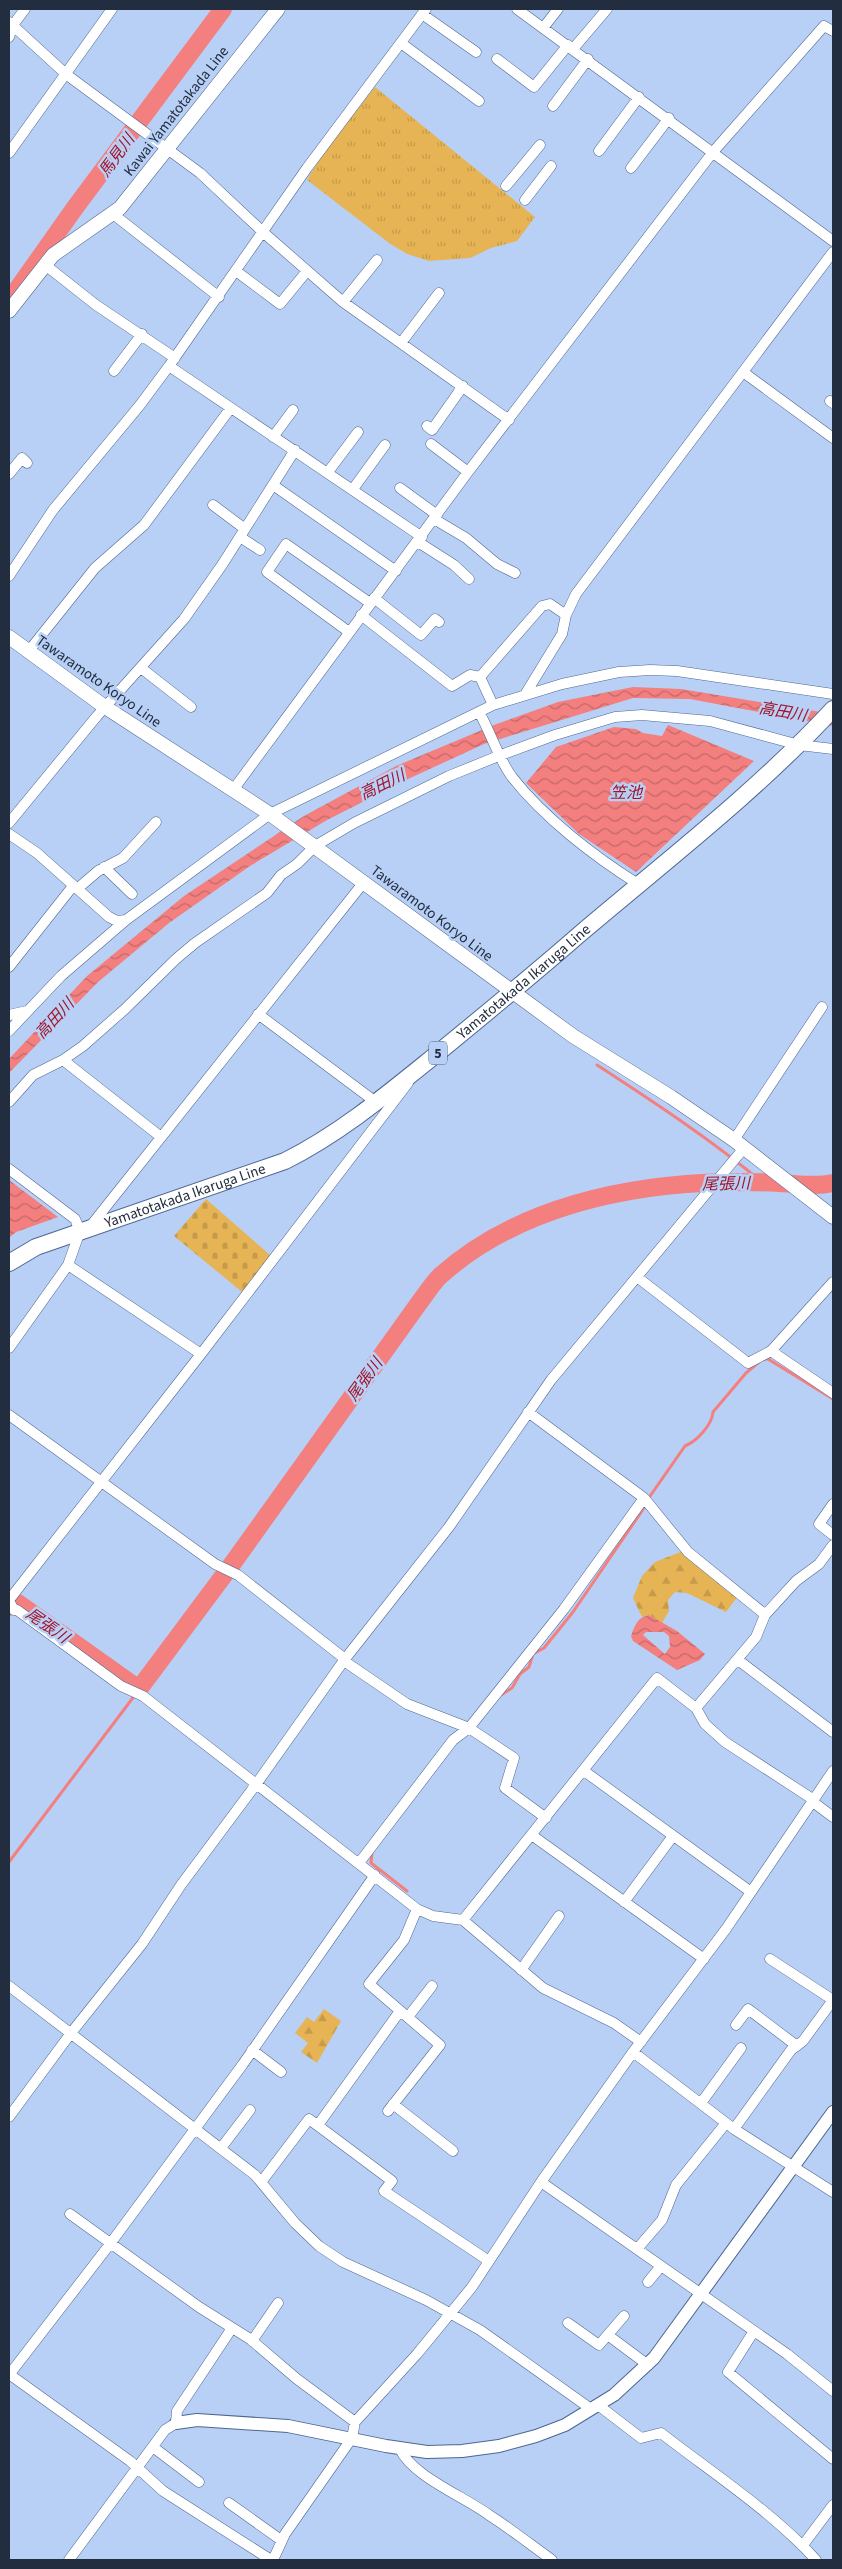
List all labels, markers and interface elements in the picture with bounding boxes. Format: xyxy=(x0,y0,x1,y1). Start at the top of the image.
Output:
street label: Kawai Yamatotakada Line xyxy=(119,42,234,181)
water label: 馬見川 xyxy=(94,128,141,181)
street label: Tawaramoto Koryo Line xyxy=(32,630,166,733)
water label: 高田川 xyxy=(757,697,810,727)
water label: 高田川 xyxy=(356,764,411,805)
water label: 笠池 xyxy=(610,782,644,804)
street label: Tawaramoto Koryo Line xyxy=(366,860,497,966)
street label: Yamatotakada Ikaruga Line xyxy=(452,919,595,1045)
water label: 高田川 xyxy=(30,992,81,1044)
road number: 5 xyxy=(429,1042,447,1064)
street label: Yamatotakada Ikaruga Line xyxy=(101,1158,268,1234)
water label: 尾張川 xyxy=(702,1173,752,1195)
water label: 尾張川 xyxy=(342,1352,389,1405)
water label: 尾張川 xyxy=(21,1603,75,1650)

